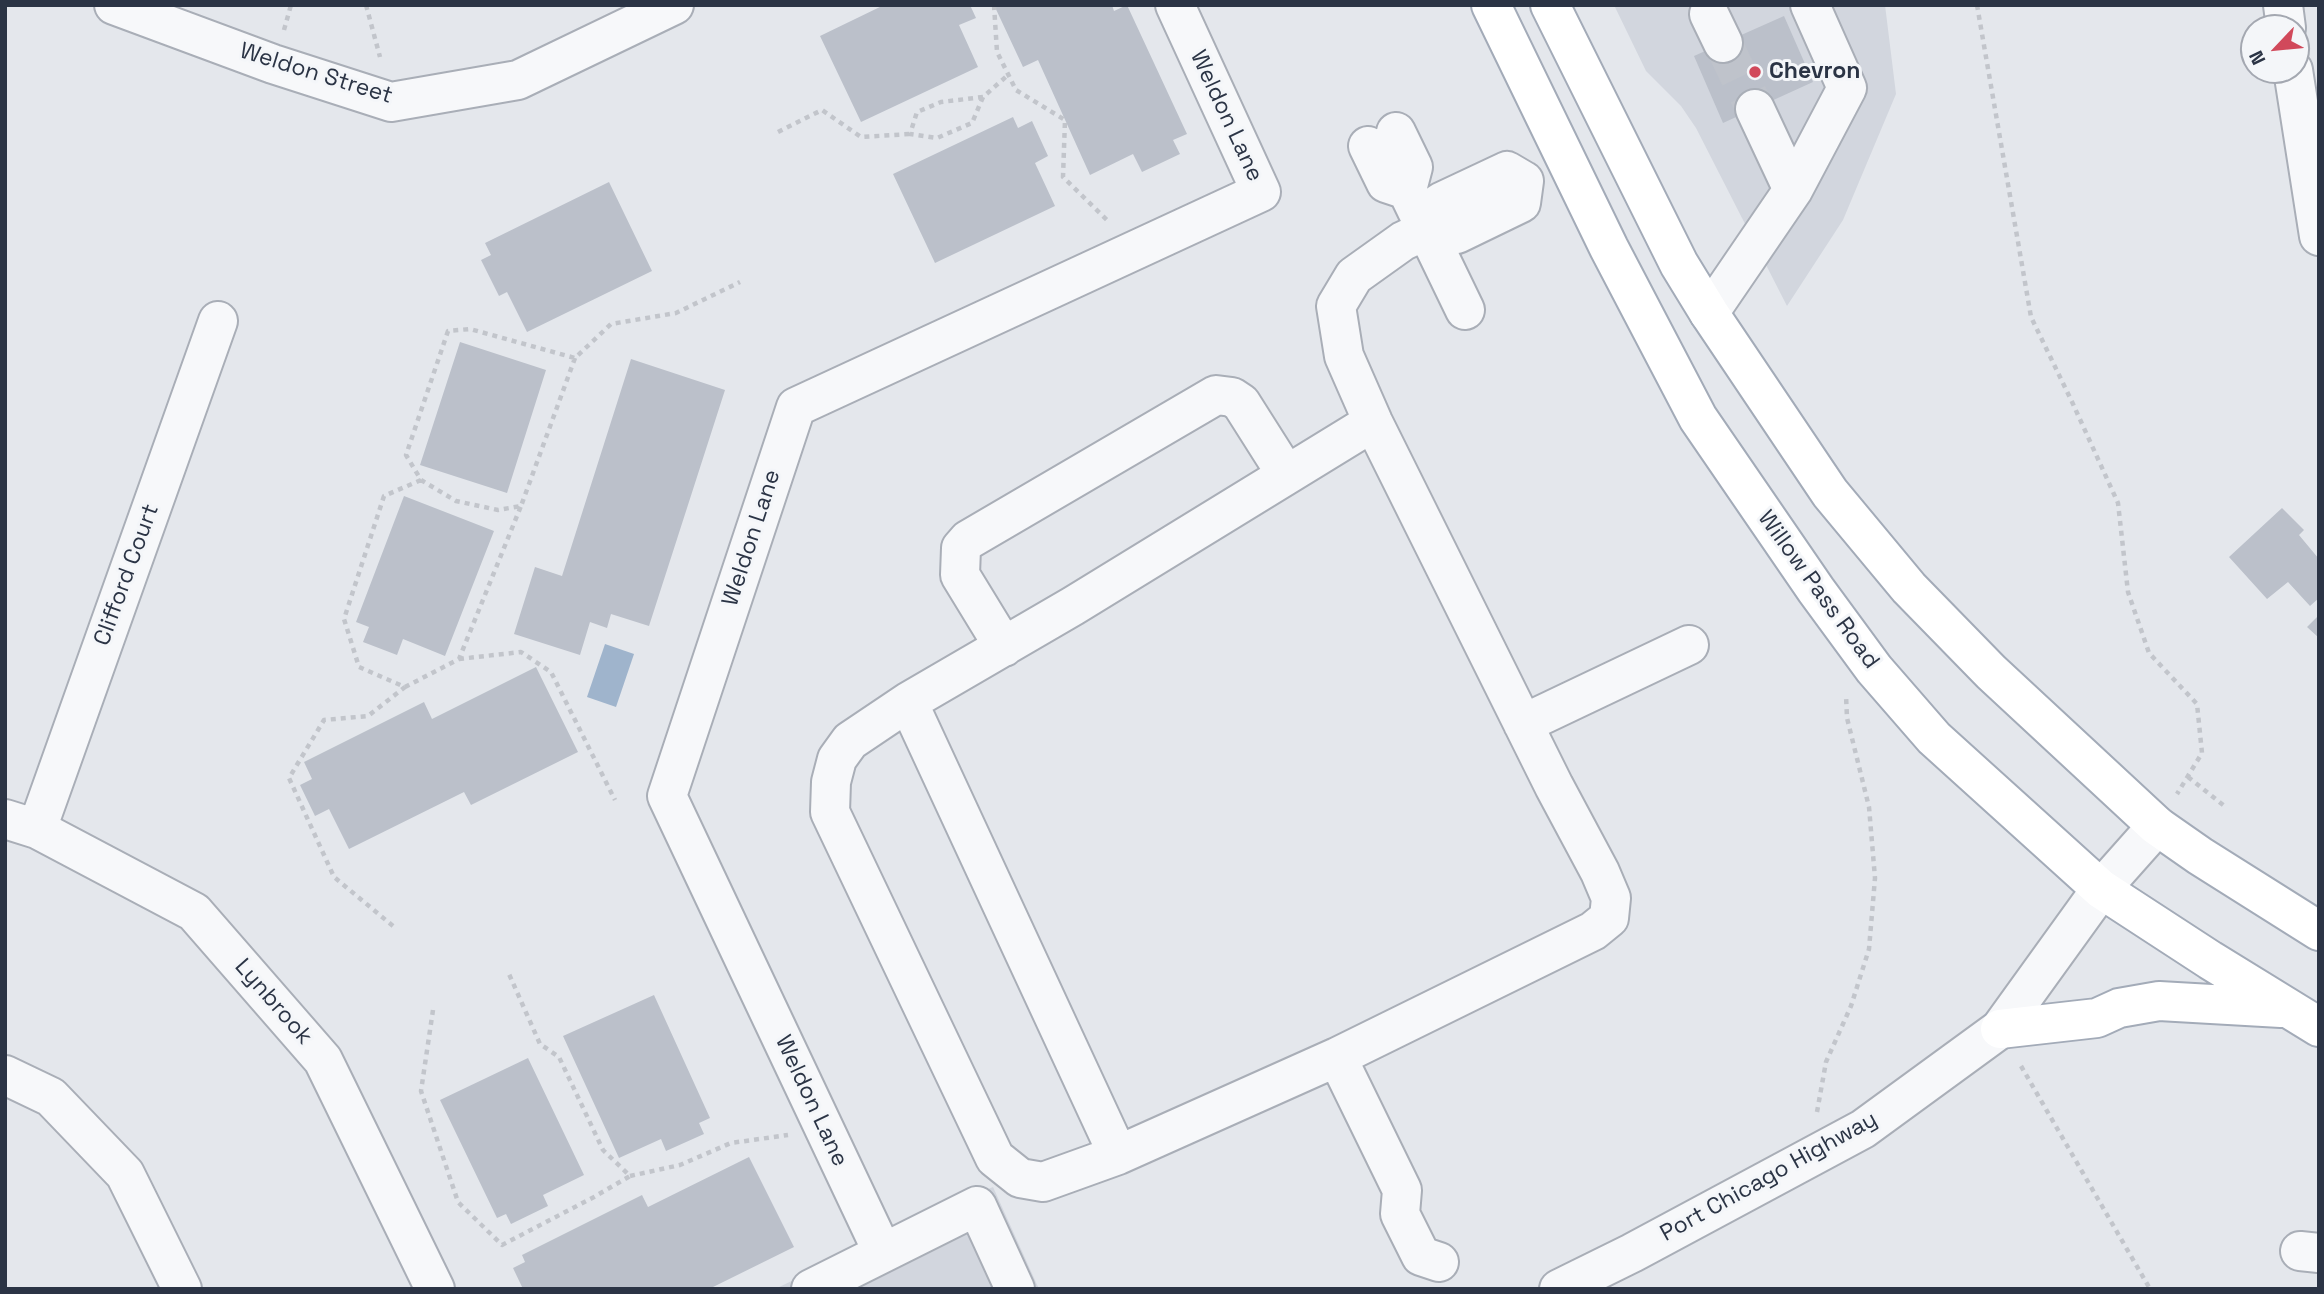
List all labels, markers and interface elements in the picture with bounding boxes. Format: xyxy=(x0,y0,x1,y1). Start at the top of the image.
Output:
north arrow xyxy=(2240,14,2310,84)
street label: Weldon Street xyxy=(236,38,396,110)
street label: Weldon Lane xyxy=(1184,46,1268,186)
text: N xyxy=(2243,46,2272,69)
place label: Chevron xyxy=(1769,58,1860,86)
marker: Chevron xyxy=(1747,64,1763,80)
street label: Weldon Lane xyxy=(717,466,787,610)
street label: Clifford Court xyxy=(89,500,165,650)
street label: Willow Pass Road xyxy=(1751,506,1885,674)
street label: Lynbrook xyxy=(228,954,318,1050)
street label: Weldon Lane xyxy=(769,1031,853,1171)
street label: Port Chicago Highway xyxy=(1656,1106,1882,1248)

